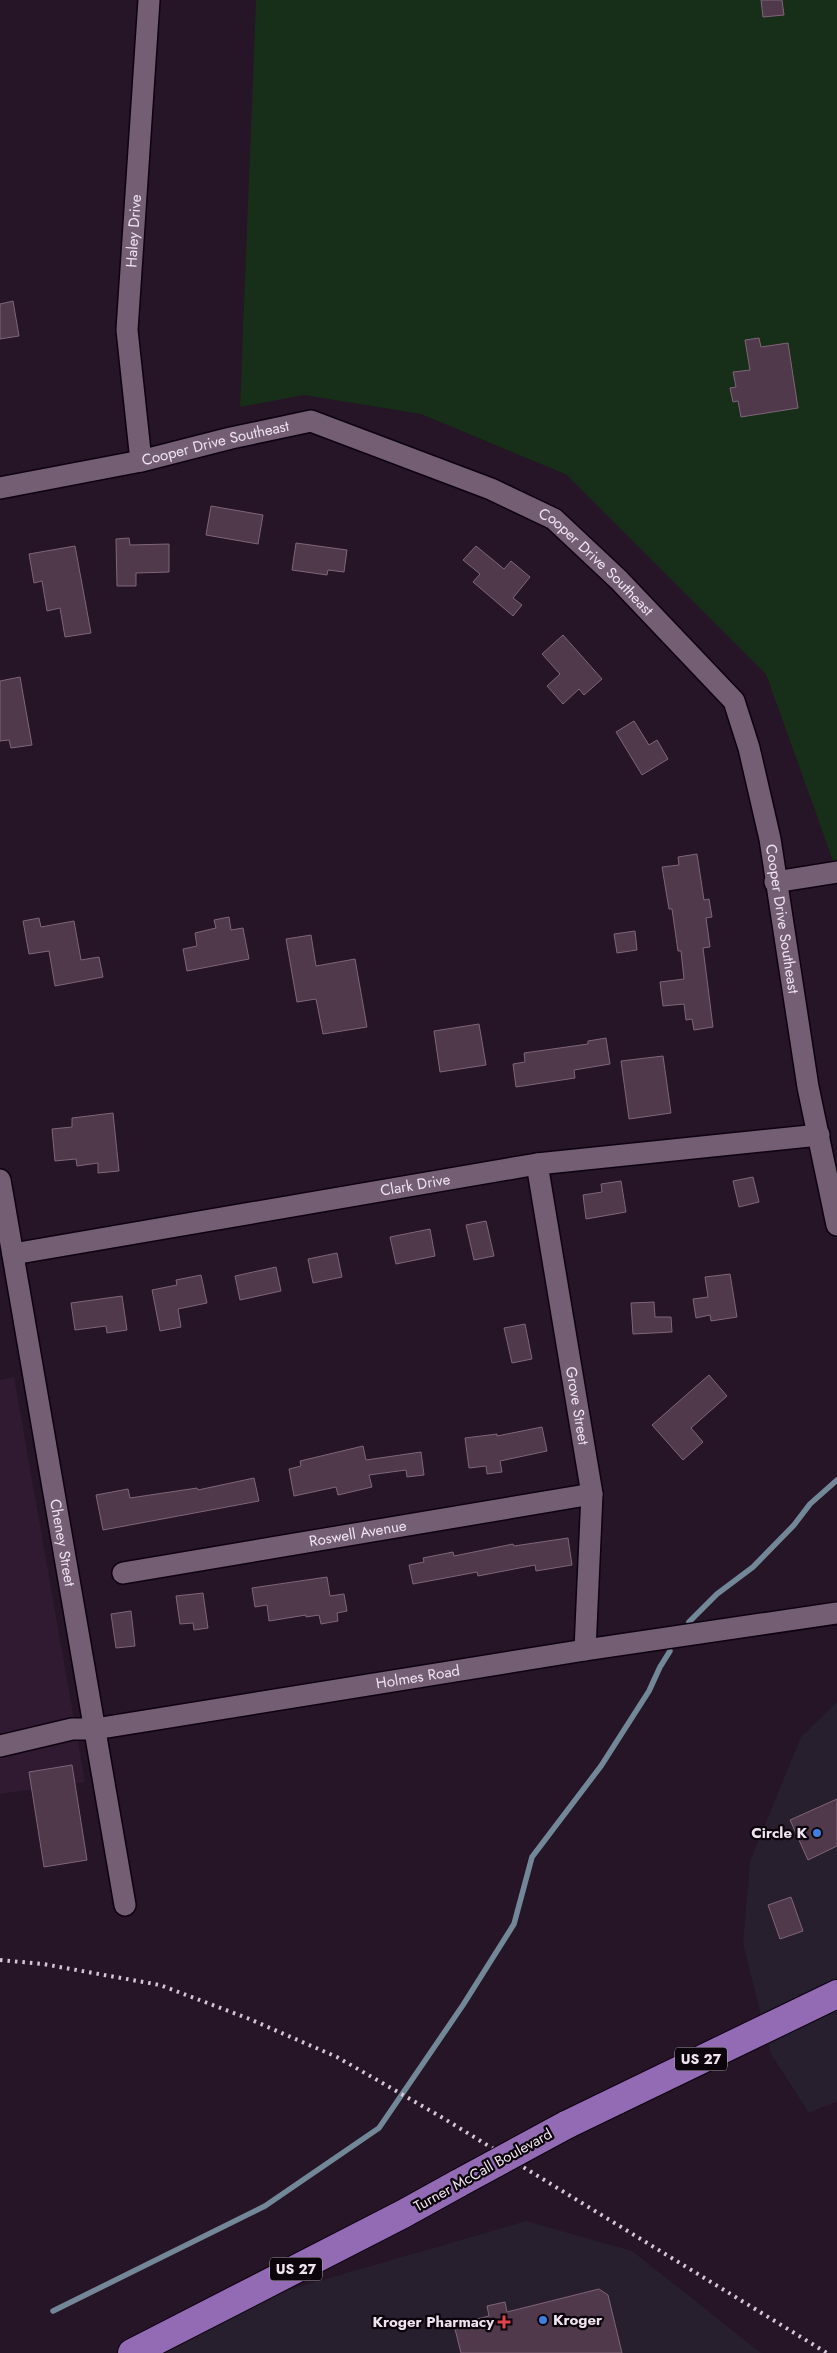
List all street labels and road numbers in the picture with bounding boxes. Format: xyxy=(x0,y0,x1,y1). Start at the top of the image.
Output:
street label: Haley Drive xyxy=(120,193,147,268)
street label: Cooper Drive Southeast xyxy=(139,415,291,471)
street label: Cooper Drive Southeast xyxy=(535,502,659,621)
street label: Cooper Drive Southeast xyxy=(760,843,805,996)
street label: Clark Drive xyxy=(378,1168,452,1202)
street label: Grove Street xyxy=(560,1365,595,1447)
street label: Cheney Street xyxy=(44,1497,81,1588)
street label: Roswell Avenue xyxy=(307,1514,408,1552)
street label: Holmes Road xyxy=(374,1659,461,1695)
road number: US 27 xyxy=(675,2048,727,2070)
street label: Turner McCall Boulevard xyxy=(410,2123,556,2217)
road number: US 27 xyxy=(270,2258,322,2280)

